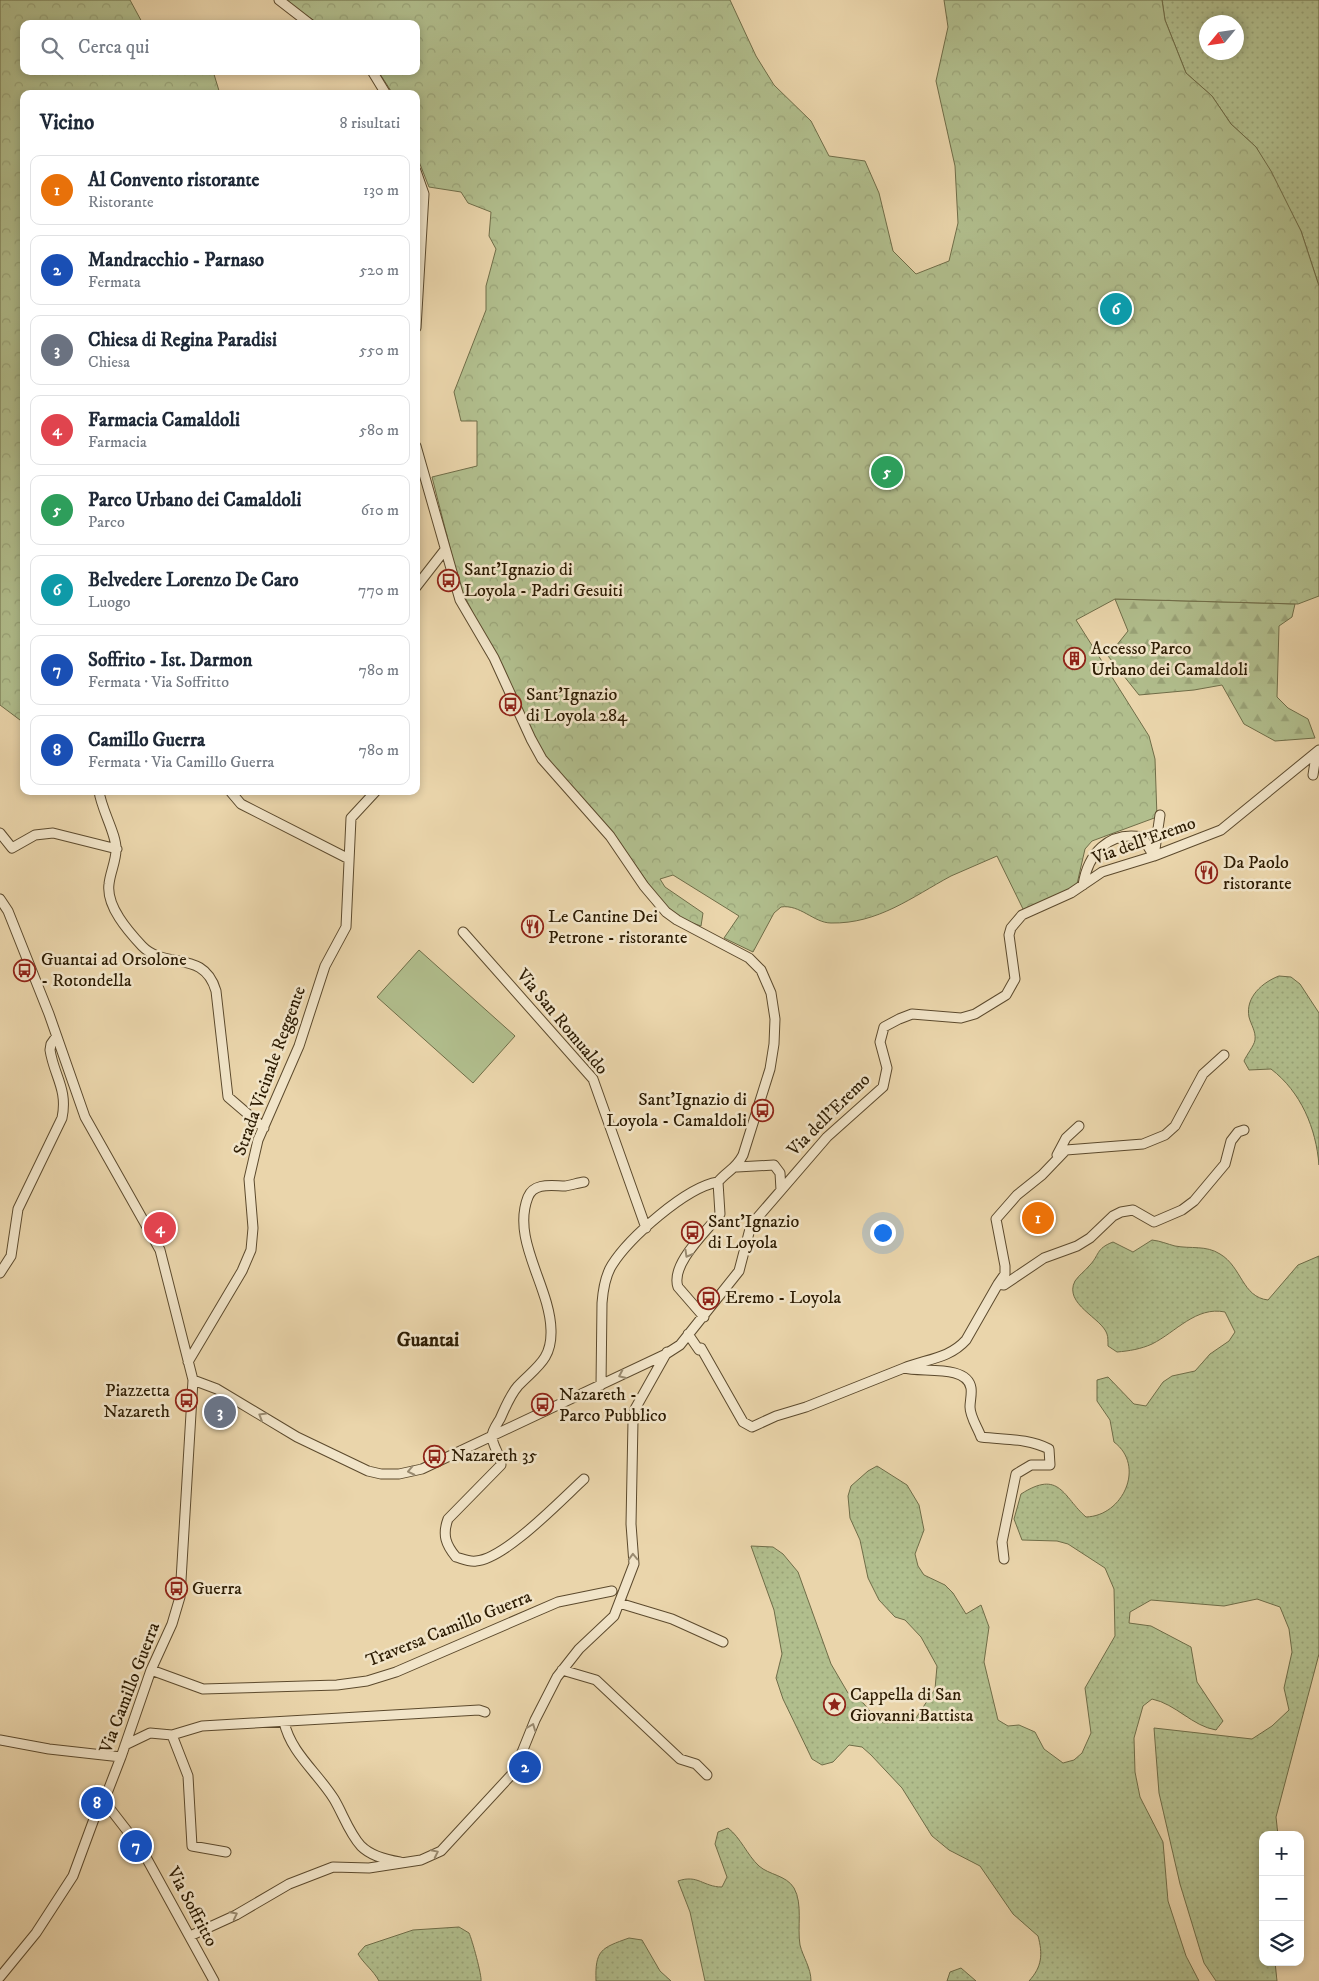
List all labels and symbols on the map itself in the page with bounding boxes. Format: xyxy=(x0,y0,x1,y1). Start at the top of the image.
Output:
north arrow xyxy=(1199,15,1244,60)
pin: 6 xyxy=(1100,290,1132,328)
pin: 5 xyxy=(871,453,903,491)
place label: Sant'Ignazio di Loyola - Padri Gesuiti xyxy=(464,559,623,602)
bus stop icon: Sant'Ignazio di Loyola - Padri Gesuiti xyxy=(436,568,460,592)
place label: Accesso Parco Urbano dei Camaldoli xyxy=(1091,638,1248,681)
building icon: Accesso Parco Urbano dei Camaldoli xyxy=(1063,647,1087,671)
place label: Sant'Ignazio di Loyola 284 xyxy=(526,684,628,727)
bus stop icon: Sant'Ignazio di Loyola 284 xyxy=(498,693,522,717)
street label: Via dell'Eremo xyxy=(1088,812,1199,870)
place label: Da Paolo ristorante xyxy=(1223,852,1292,895)
restaurant icon: Da Paolo ristorante xyxy=(1195,861,1219,885)
place label: Le Cantine Dei Petrone - ristorante xyxy=(548,906,687,949)
restaurant icon: Le Cantine Dei Petrone - ristorante xyxy=(520,915,544,939)
place label: Guantai ad Orsolone - Rotondella xyxy=(41,949,187,992)
bus stop icon: Guantai ad Orsolone - Rotondella xyxy=(13,958,37,982)
street label: Via San Romualdo xyxy=(511,964,613,1080)
street label: Strada Vicinale Reggente xyxy=(229,983,311,1159)
street label: Via dell'Eremo xyxy=(782,1069,875,1162)
place label: Sant'Ignazio di Loyola - Camaldoli xyxy=(606,1089,747,1132)
bus stop icon: Sant'Ignazio di Loyola - Camaldoli xyxy=(751,1098,775,1122)
pin: 1 xyxy=(1022,1199,1054,1237)
pin: 4 xyxy=(144,1209,176,1247)
place label: Sant'Ignazio di Loyola xyxy=(708,1211,799,1254)
bus stop icon: Sant'Ignazio di Loyola xyxy=(680,1220,704,1244)
your location xyxy=(870,1220,896,1246)
one-way arrow xyxy=(684,1248,694,1257)
bus stop icon: Eremo - Loyola xyxy=(697,1286,721,1310)
place label: Eremo - Loyola xyxy=(725,1287,841,1309)
district label: Guantai xyxy=(397,1328,459,1353)
one-way arrow xyxy=(618,1369,627,1379)
place label: Piazzetta Nazareth xyxy=(103,1380,171,1423)
place label: Nazareth - Parco Pubblico xyxy=(559,1384,667,1427)
bus stop icon: Piazzetta Nazareth xyxy=(174,1389,198,1413)
pin: 3 xyxy=(204,1393,236,1431)
bus stop icon: Nazareth - Parco Pubblico xyxy=(531,1393,555,1417)
one-way arrow xyxy=(259,1413,268,1423)
bus stop icon: Nazareth 35 xyxy=(423,1444,447,1468)
place label: Nazareth 35 xyxy=(451,1445,537,1467)
one-way arrow xyxy=(406,1466,415,1476)
one-way arrow xyxy=(628,1553,639,1561)
bus stop icon: Guerra xyxy=(164,1577,188,1601)
place label: Guerra xyxy=(192,1578,242,1600)
street label: Traversa Camillo Guerra xyxy=(363,1586,535,1672)
street label: Via Camillo Guerra xyxy=(95,1619,165,1757)
place label: Cappella di San Giovanni Battista xyxy=(850,1684,974,1727)
place icon: Cappella di San Giovanni Battista xyxy=(822,1693,846,1717)
one-way arrow xyxy=(526,1723,536,1732)
pin: 2 xyxy=(509,1748,541,1786)
pin: 8 xyxy=(81,1784,113,1822)
pin: 7 xyxy=(120,1827,152,1865)
one-way arrow xyxy=(430,1849,439,1859)
street label: Via Soffritto xyxy=(161,1862,222,1951)
one-way arrow xyxy=(229,1911,238,1921)

